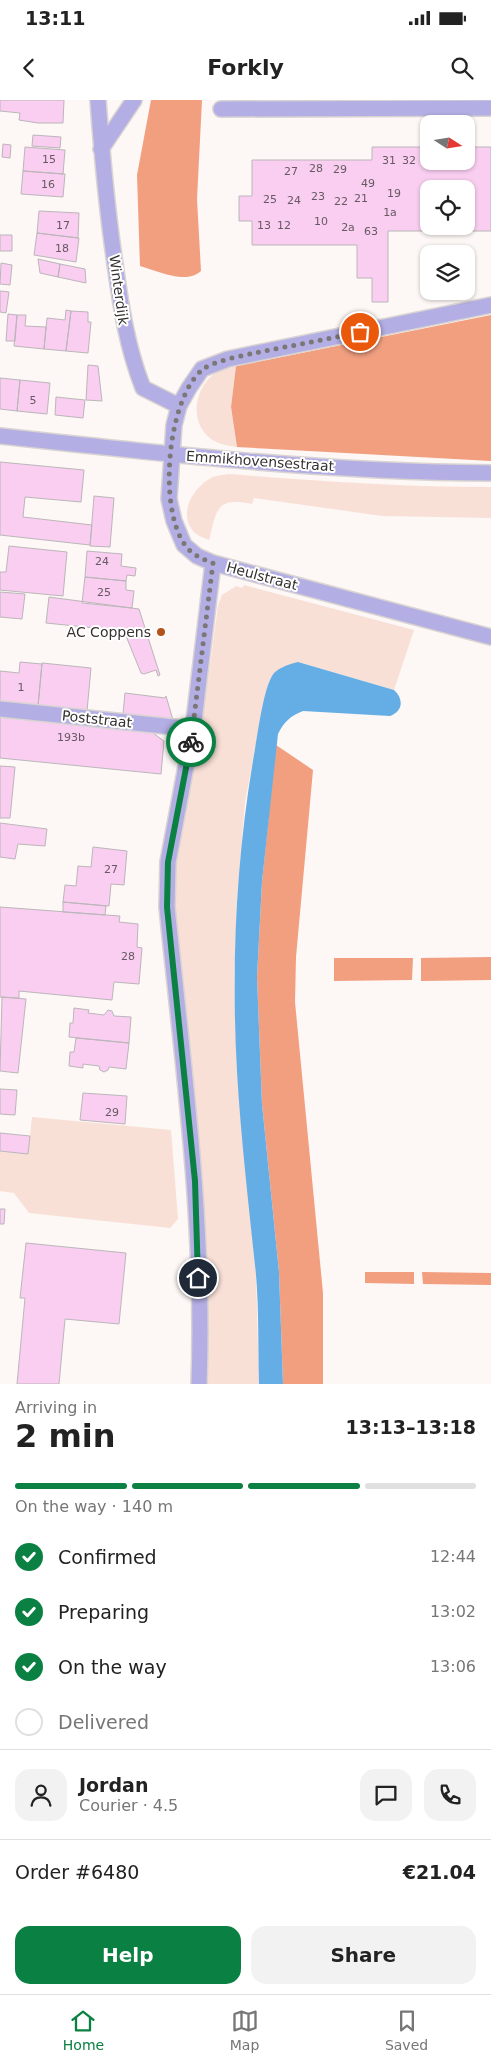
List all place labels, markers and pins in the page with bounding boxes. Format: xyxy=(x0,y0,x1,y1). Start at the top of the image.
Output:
pin xyxy=(339,311,381,353)
place label: AC Coppens xyxy=(67,624,151,640)
marker: AC Coppens xyxy=(155,626,167,638)
pin xyxy=(177,1257,219,1299)

